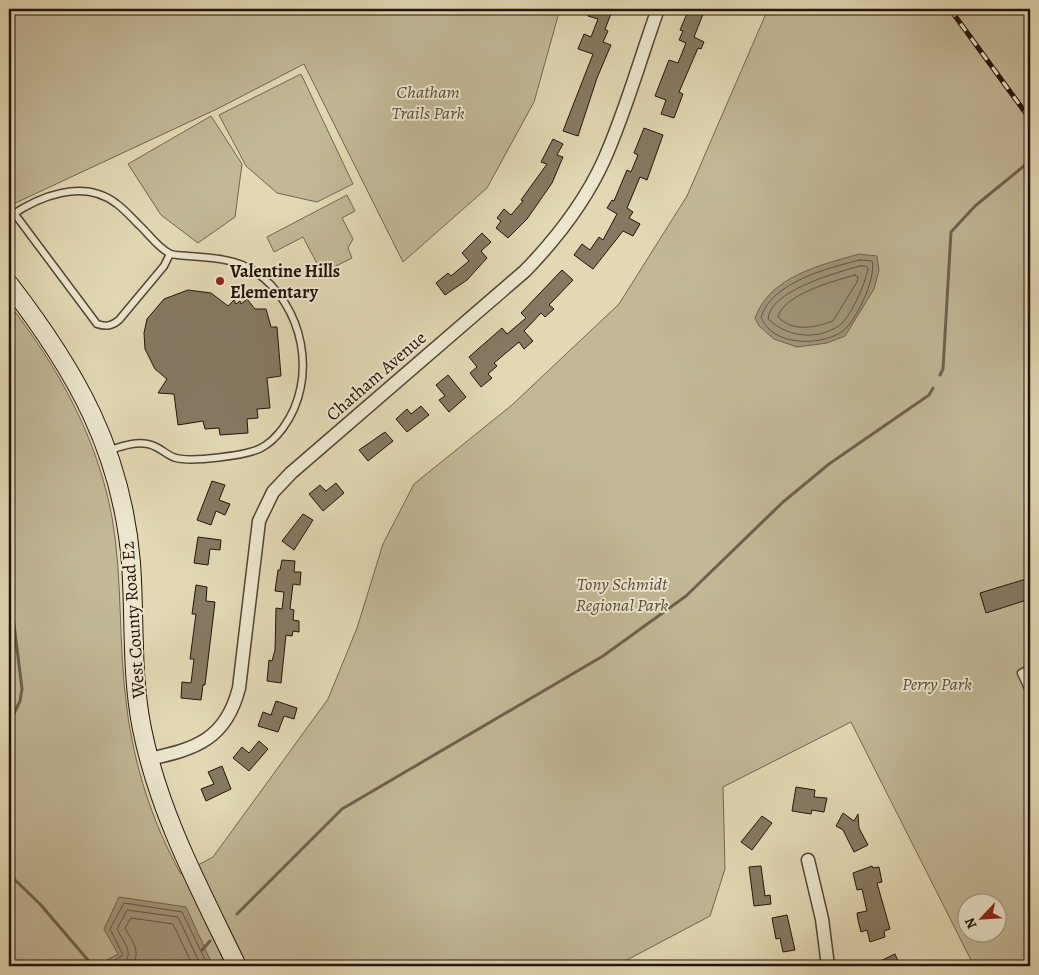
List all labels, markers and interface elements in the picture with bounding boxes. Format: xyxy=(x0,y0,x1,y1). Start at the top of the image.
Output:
park label: Chatham Trails Park xyxy=(392,80,464,125)
place label: Valentine Hills Elementary xyxy=(229,259,340,304)
marker: Valentine Hills Elementary xyxy=(214,275,226,287)
street label: Chatham Avenue xyxy=(321,326,431,426)
street label: West County Road E2 xyxy=(116,540,151,700)
park label: Tony Schmidt Regional Park xyxy=(576,572,668,617)
park label: Perry Park xyxy=(902,672,972,696)
north arrow xyxy=(956,892,1006,942)
text: N xyxy=(960,915,981,932)

